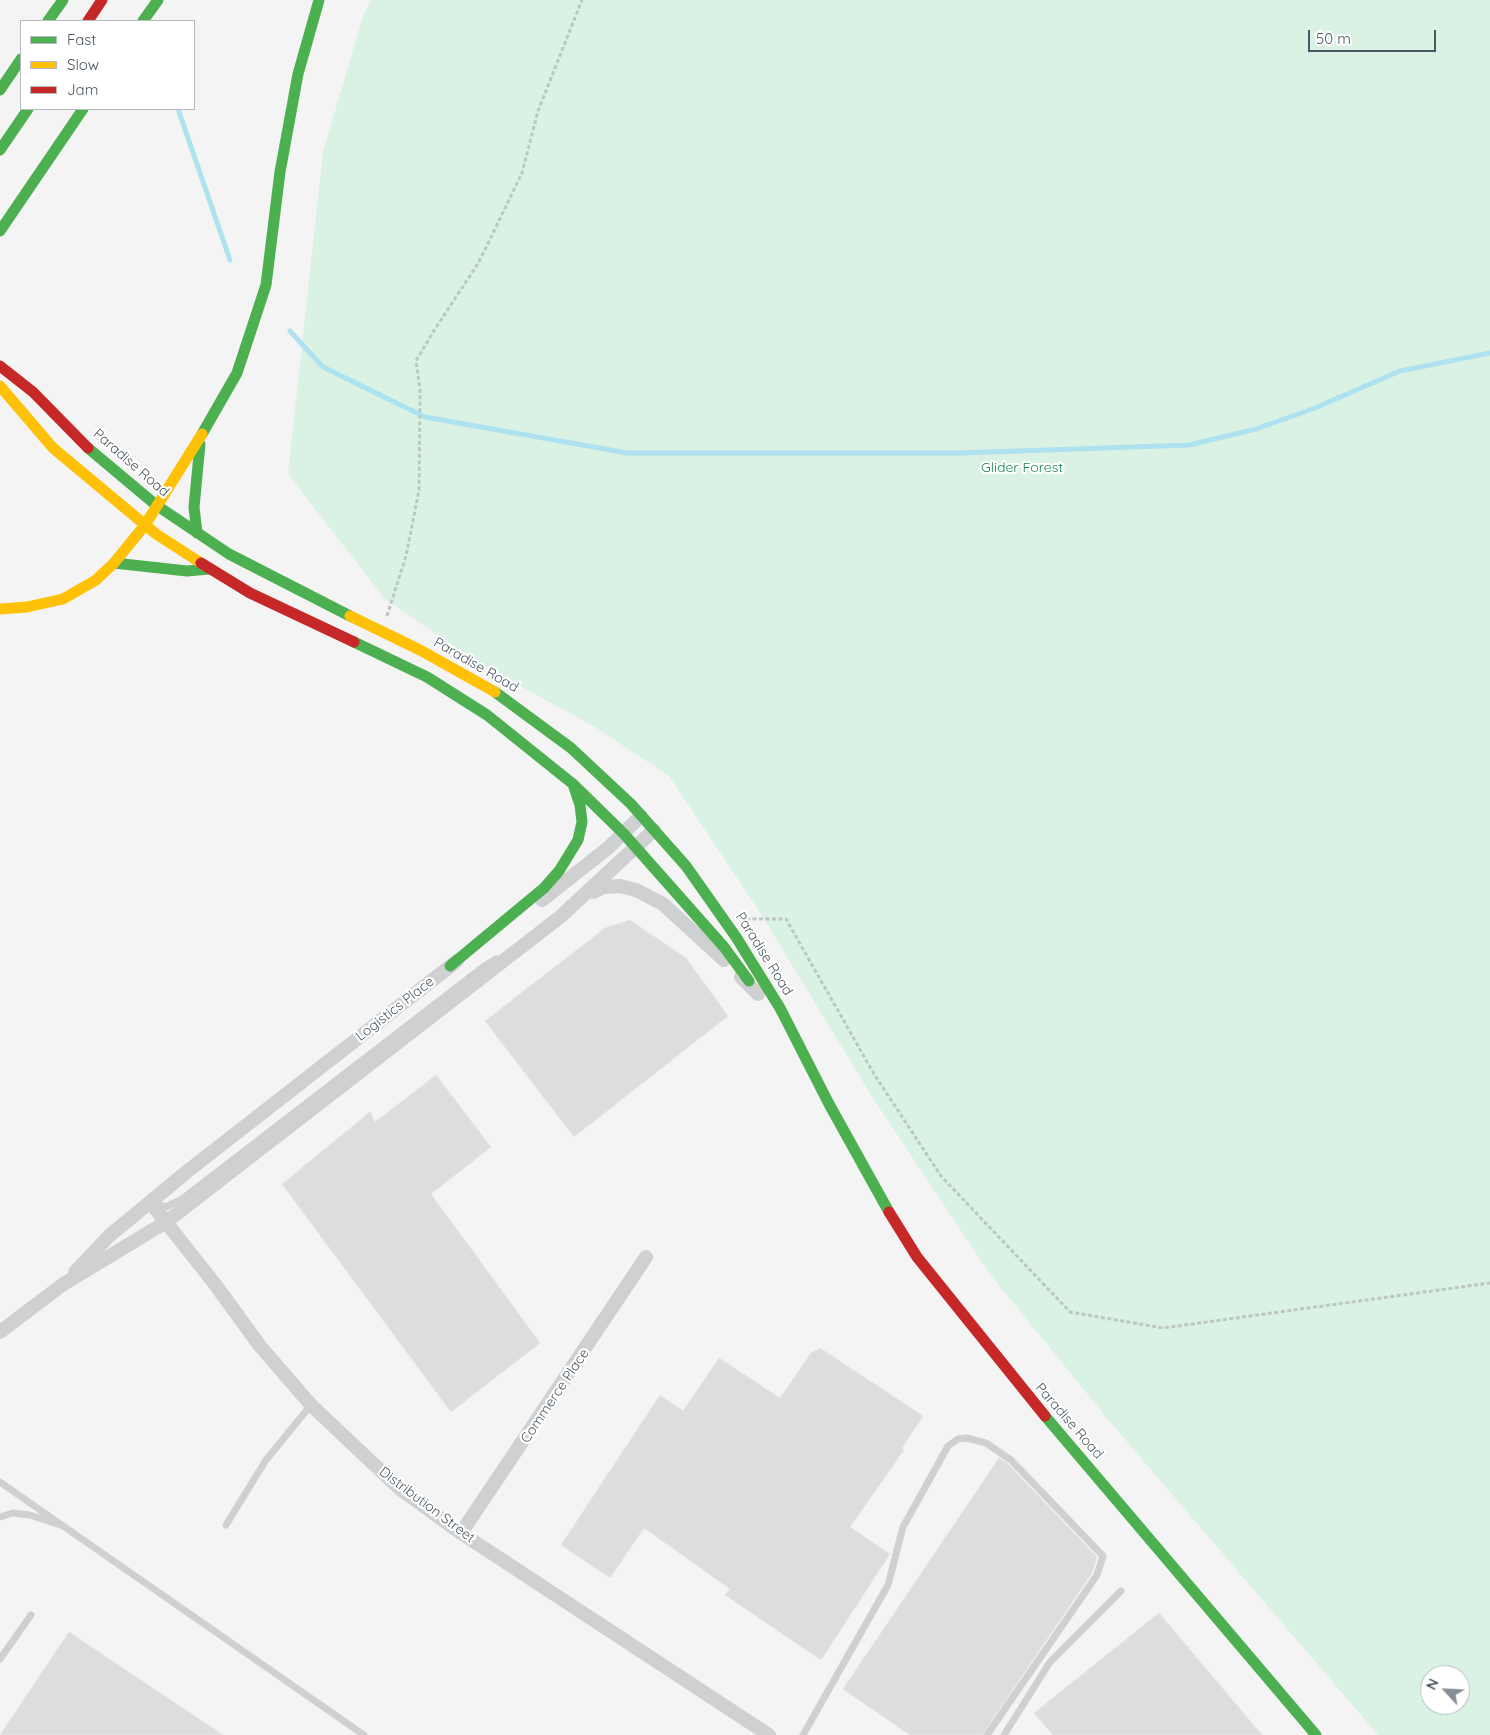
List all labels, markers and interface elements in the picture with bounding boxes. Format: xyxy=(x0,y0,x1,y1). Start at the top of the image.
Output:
legend xyxy=(20,20,195,110)
scale bar xyxy=(1310,20,1438,52)
text: 50 m xyxy=(1316,29,1351,48)
text: Fast xyxy=(67,30,96,49)
text: Slow xyxy=(67,55,99,74)
text: Jam xyxy=(67,80,98,99)
street label: Paradise Road xyxy=(90,426,172,500)
park label: Glider Forest xyxy=(981,460,1063,476)
street label: Paradise Road xyxy=(431,634,521,696)
street label: Paradise Road xyxy=(732,909,796,999)
street label: Logistics Place xyxy=(352,973,438,1045)
street label: Commerce Place xyxy=(517,1346,593,1446)
street label: Paradise Road xyxy=(1032,1380,1106,1462)
street label: Distribution Street xyxy=(376,1464,478,1546)
north arrow xyxy=(1420,1665,1470,1715)
text: N xyxy=(1422,1676,1443,1693)

